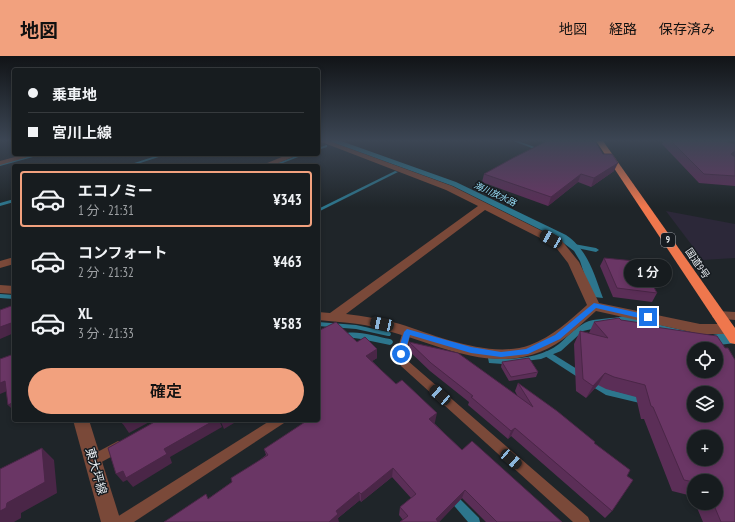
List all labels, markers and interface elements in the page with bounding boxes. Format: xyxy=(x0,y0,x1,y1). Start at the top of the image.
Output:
text: 地図 xyxy=(20,18,58,42)
text: 地図 xyxy=(559,20,587,38)
text: 経路 xyxy=(609,20,637,38)
text: 保存済み xyxy=(659,20,715,38)
text: 乗車地 xyxy=(52,85,97,104)
text: 宮川上線 xyxy=(52,123,112,142)
water label: 海川放水路 xyxy=(472,179,519,208)
icon: car xyxy=(30,181,66,217)
text: エコノミー xyxy=(78,181,153,200)
text: ¥343 xyxy=(273,190,302,209)
text: 1 分 · 21:31 xyxy=(78,202,134,219)
car xyxy=(538,228,564,250)
road number: 9 xyxy=(661,233,675,247)
icon: car xyxy=(30,243,66,279)
text: コンフォート xyxy=(78,243,168,262)
street label: 国道9号 xyxy=(683,245,713,281)
text: ¥463 xyxy=(273,252,302,271)
callout: 1 分 xyxy=(624,259,672,287)
text: 2 分 · 21:32 xyxy=(78,264,134,281)
text: 1 分 xyxy=(637,264,659,281)
text: XL xyxy=(78,304,92,323)
icon: car xyxy=(30,305,66,341)
route end xyxy=(639,308,657,326)
text: ¥583 xyxy=(273,314,302,333)
car xyxy=(369,316,395,332)
text: 3 分 · 21:33 xyxy=(78,325,134,342)
map controls xyxy=(687,342,723,510)
button: locate xyxy=(687,342,723,378)
route start xyxy=(392,345,410,363)
button: 確定 xyxy=(28,368,304,414)
car xyxy=(427,383,453,407)
button: layers xyxy=(687,386,723,422)
button: + xyxy=(687,430,723,466)
street label: 東大坪線 xyxy=(83,446,110,496)
car xyxy=(498,447,524,471)
button: − xyxy=(687,474,723,510)

